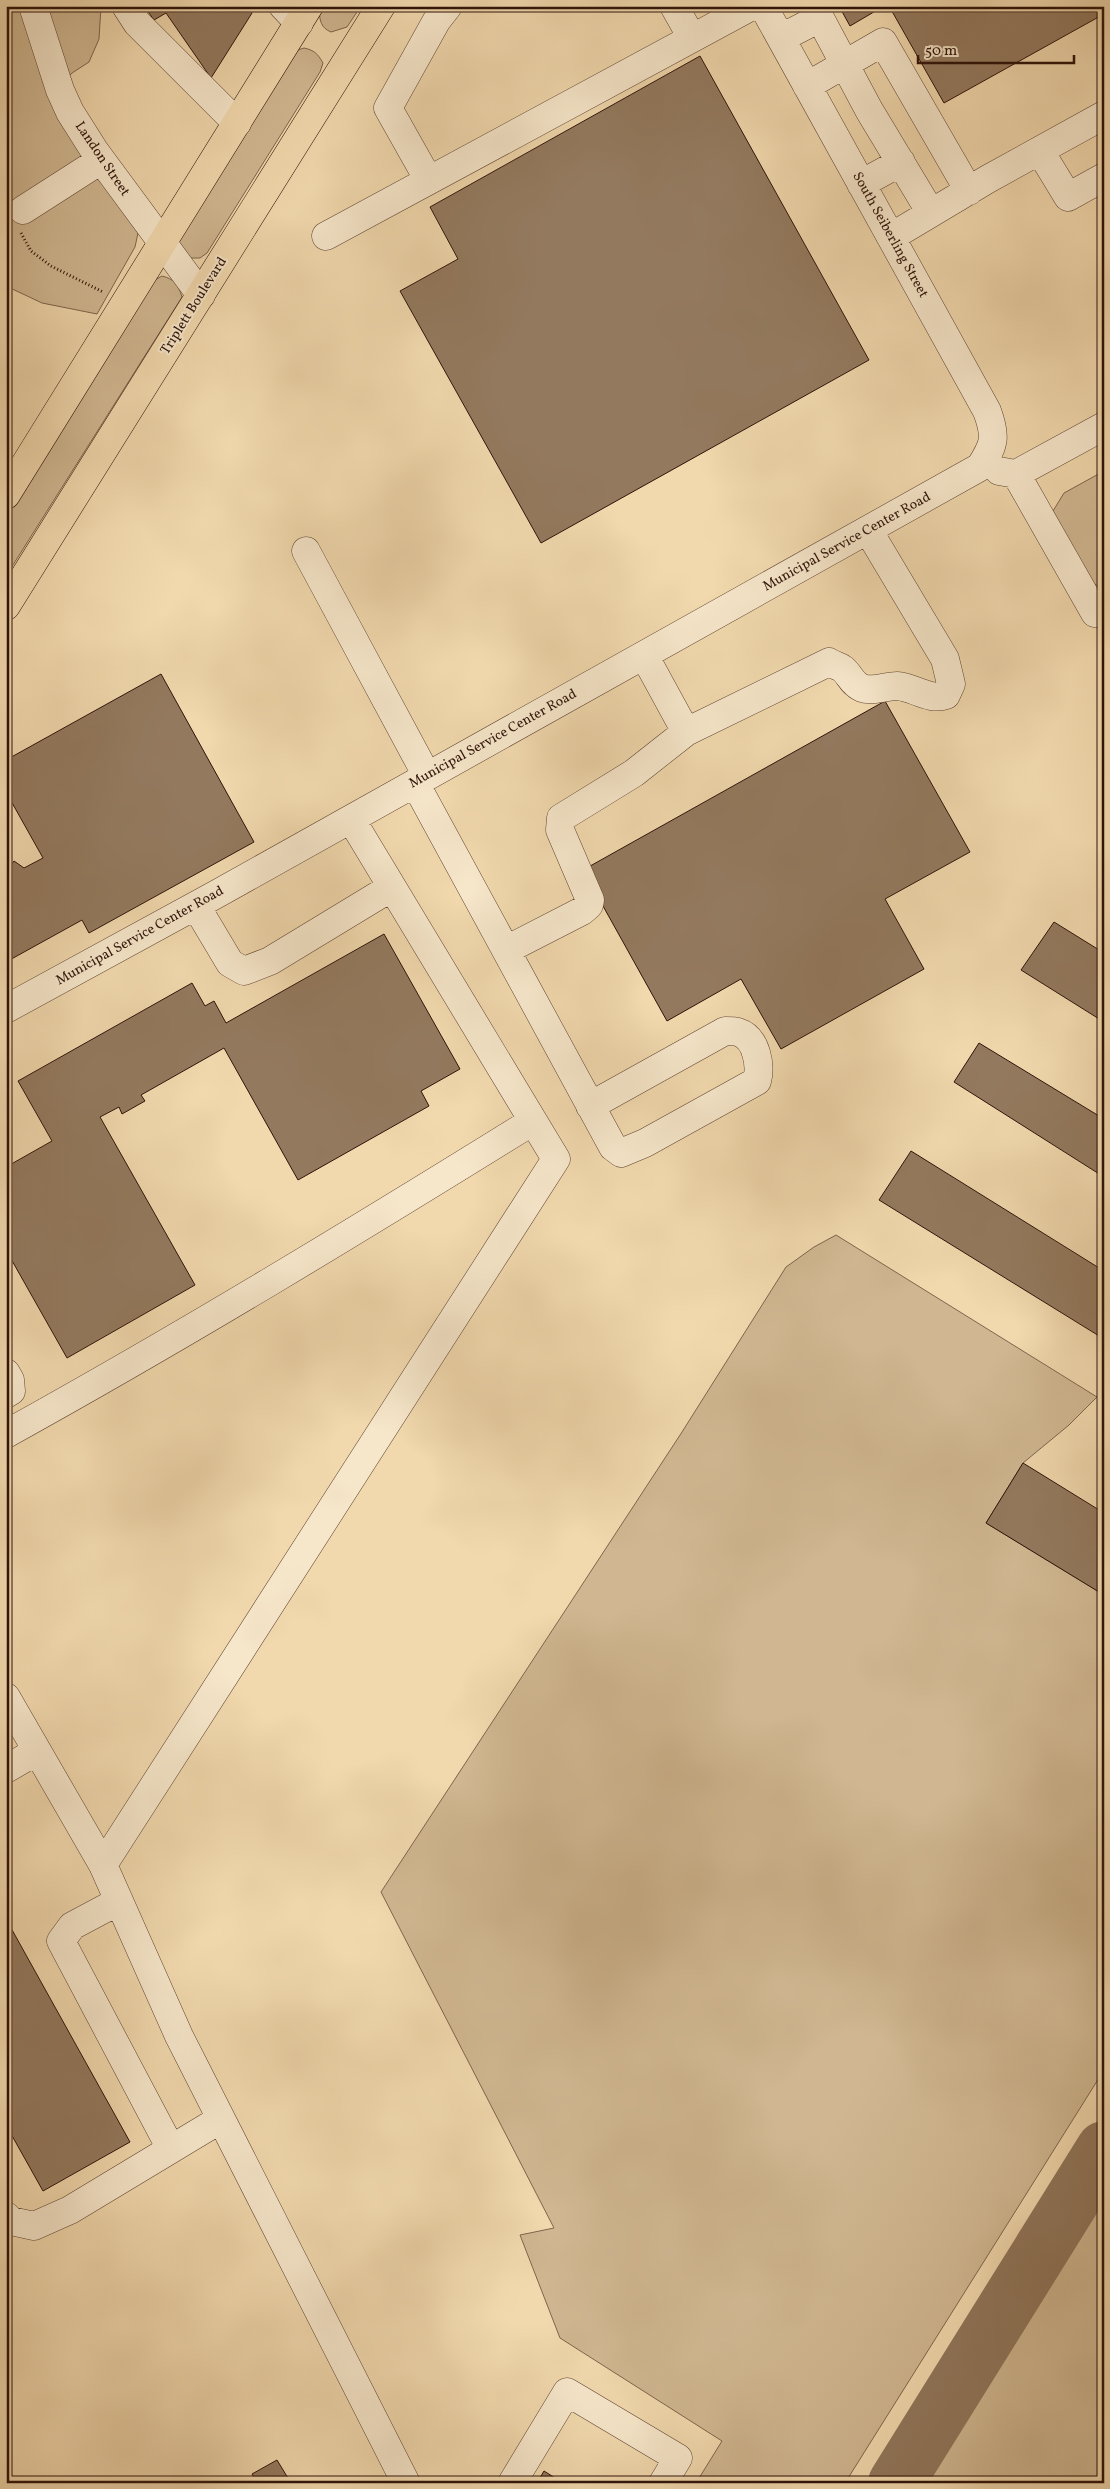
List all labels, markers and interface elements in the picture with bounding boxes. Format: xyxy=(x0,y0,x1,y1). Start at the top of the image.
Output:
scale bar xyxy=(918,32,1074,64)
text: 50 m xyxy=(925,41,957,62)
street label: Landon Street xyxy=(70,118,134,200)
street label: South Seiberling Street xyxy=(847,169,933,301)
street label: Triplett Boulevard xyxy=(156,253,232,358)
street label: Municipal Service Center Road xyxy=(760,488,934,596)
street label: Municipal Service Center Road xyxy=(406,685,580,793)
street label: Municipal Service Center Road xyxy=(53,882,227,990)

